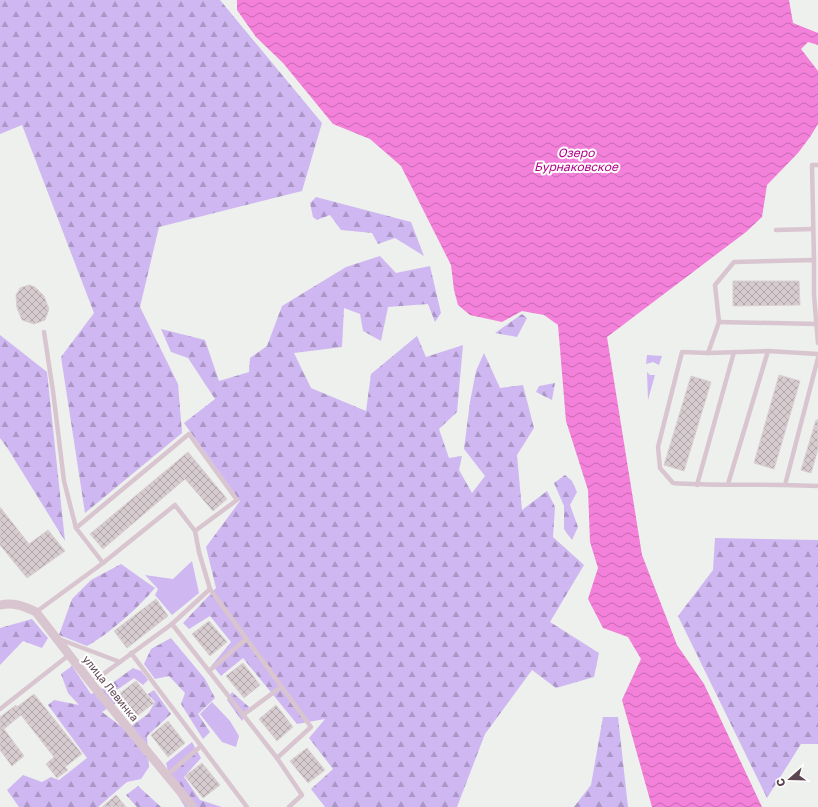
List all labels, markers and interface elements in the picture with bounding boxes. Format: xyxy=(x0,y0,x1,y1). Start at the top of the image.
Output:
water label: Озеро Бурнаковское xyxy=(534,145,619,174)
street label: улица Левинка xyxy=(80,652,142,724)
north arrow xyxy=(770,759,810,799)
text: С xyxy=(773,777,788,788)

